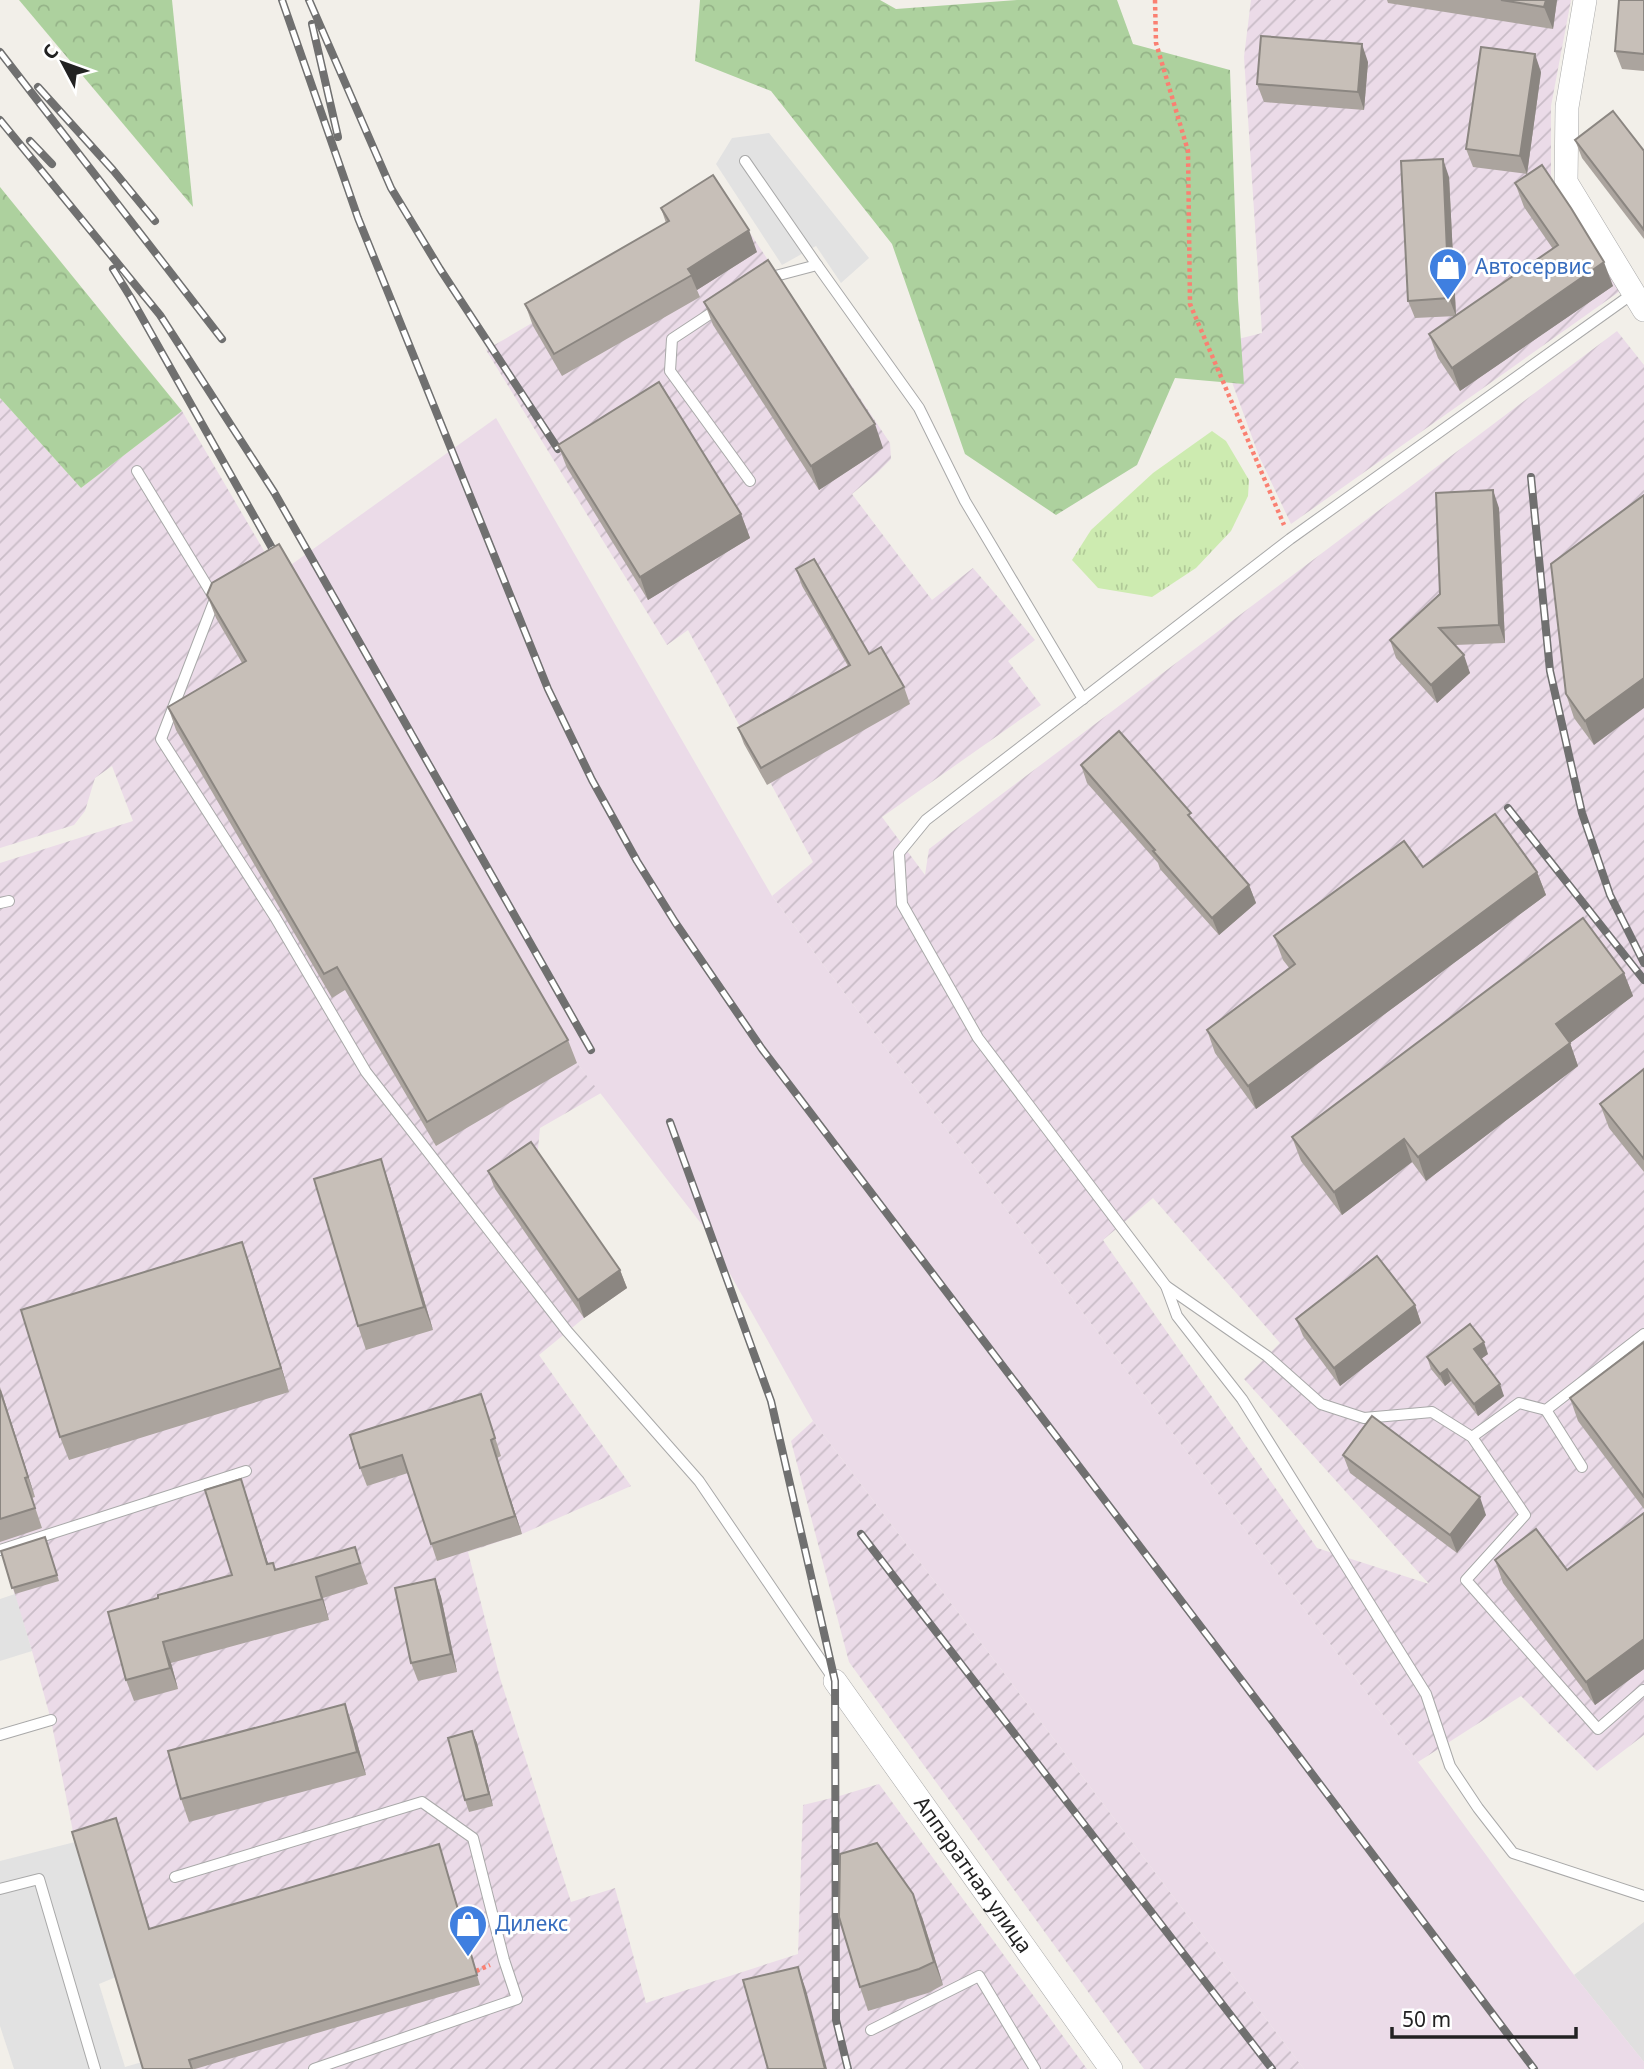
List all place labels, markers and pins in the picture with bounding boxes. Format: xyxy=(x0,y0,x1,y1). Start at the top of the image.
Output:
shop icon: Автосервис xyxy=(1427,246,1469,301)
place label: Автосервис xyxy=(1475,252,1592,280)
shop icon: Дилекс xyxy=(447,1903,489,1958)
place label: Дилекс xyxy=(495,1909,568,1937)

